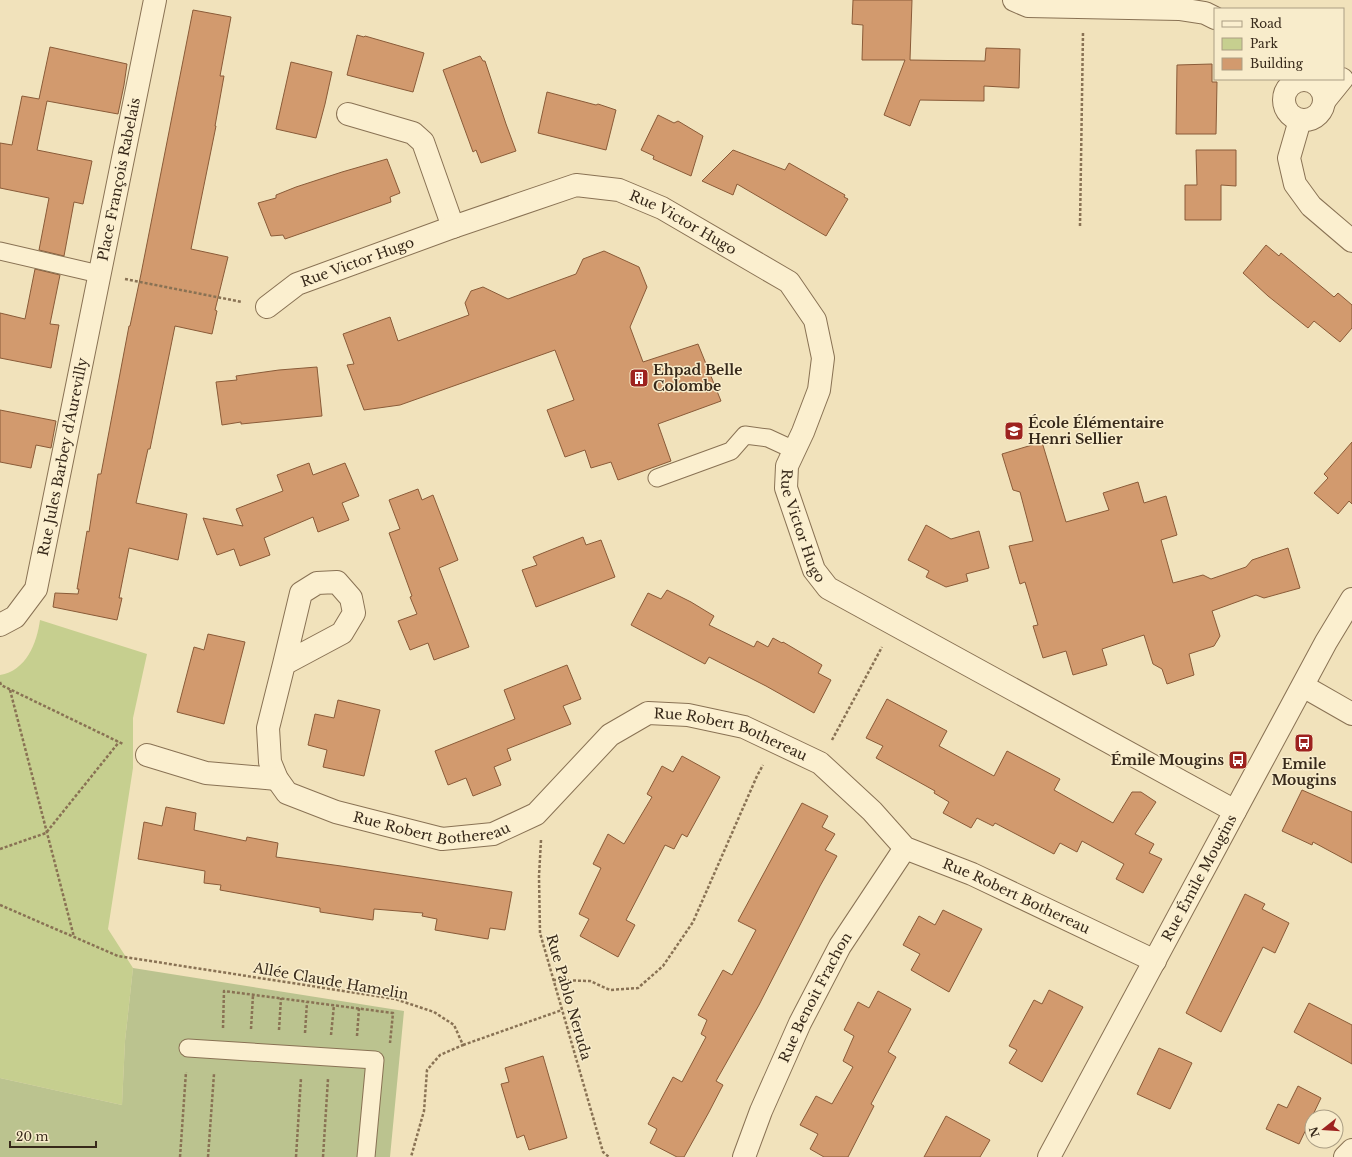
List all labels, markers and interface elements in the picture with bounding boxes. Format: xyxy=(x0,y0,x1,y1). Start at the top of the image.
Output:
legend xyxy=(1214,8,1344,80)
text: Road xyxy=(1250,16,1282,31)
text: Park xyxy=(1250,36,1278,51)
text: Building xyxy=(1250,56,1304,71)
street label: Place François Rabelais xyxy=(93,96,144,263)
street label: Rue Victor Hugo xyxy=(627,186,740,259)
street label: Rue Victor Hugo xyxy=(298,233,416,291)
street label: Rue Jules Barbey d'Aurevilly xyxy=(34,356,92,557)
place label: Ehpad Belle Colombe xyxy=(653,361,742,395)
building icon: Ehpad Belle Colombe xyxy=(628,367,650,389)
place label: École Élémentaire Henri Sellier xyxy=(1028,414,1164,448)
school or university icon: École Élémentaire Henri Sellier xyxy=(1003,420,1025,442)
street label: Rue Victor Hugo xyxy=(777,468,829,586)
street label: Rue Robert Bothereau xyxy=(653,704,811,765)
bus stop icon: Emile Mougins xyxy=(1293,732,1315,754)
bus stop icon: Émile Mougins xyxy=(1227,749,1249,771)
place label: Émile Mougins xyxy=(1111,751,1224,769)
place label: Emile Mougins xyxy=(1271,755,1337,789)
street label: Rue Robert Bothereau xyxy=(351,808,514,849)
street label: Rue Émile Mougins xyxy=(1158,811,1241,944)
street label: Rue Robert Bothereau xyxy=(940,854,1093,938)
street label: Rue Benoit Frachon xyxy=(775,928,856,1065)
street label: Rue Pablo Neruda xyxy=(542,932,596,1062)
street label: Allée Claude Hamelin xyxy=(251,958,410,1004)
north arrow xyxy=(1304,1109,1344,1149)
scale bar xyxy=(10,1123,96,1149)
text: N xyxy=(1306,1124,1323,1139)
text: 20 m xyxy=(16,1129,48,1144)

